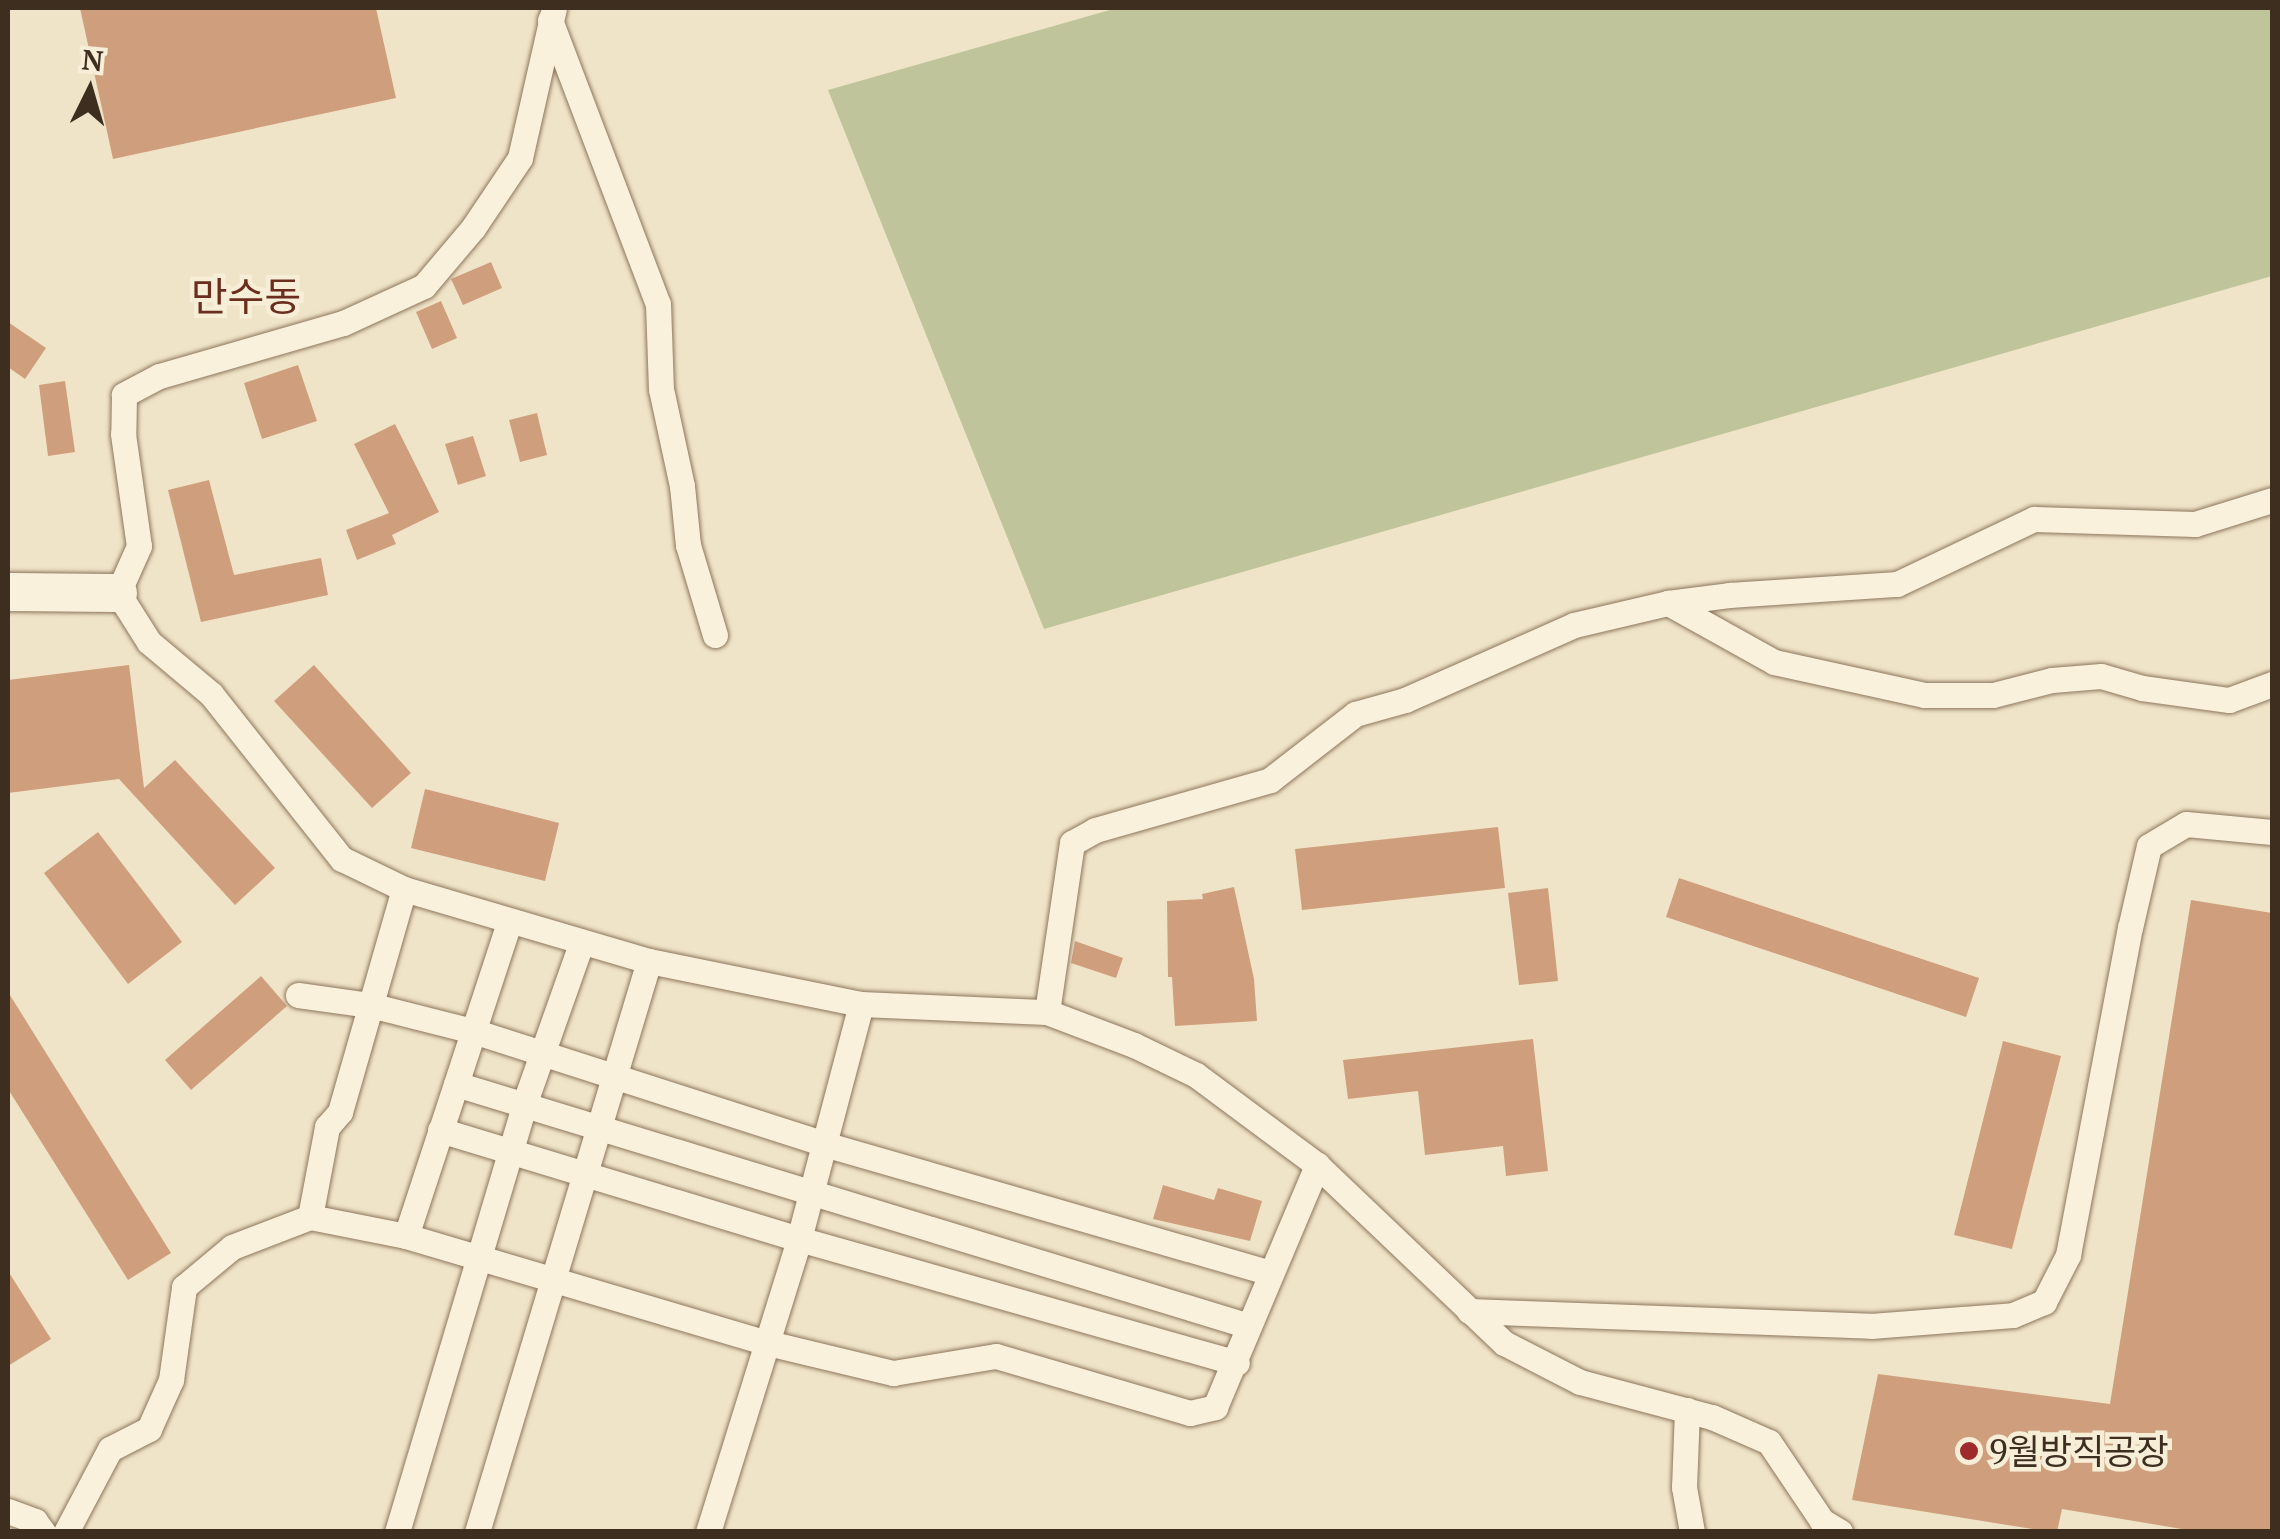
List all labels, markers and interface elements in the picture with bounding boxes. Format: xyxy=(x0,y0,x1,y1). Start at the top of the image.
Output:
north arrow xyxy=(40,40,140,140)
text: N xyxy=(80,40,105,79)
district label: 만수동 xyxy=(191,272,301,320)
place label: 9월방직공장 xyxy=(1989,1430,2169,1472)
marker: 9월방직공장 xyxy=(1958,1440,1980,1462)

